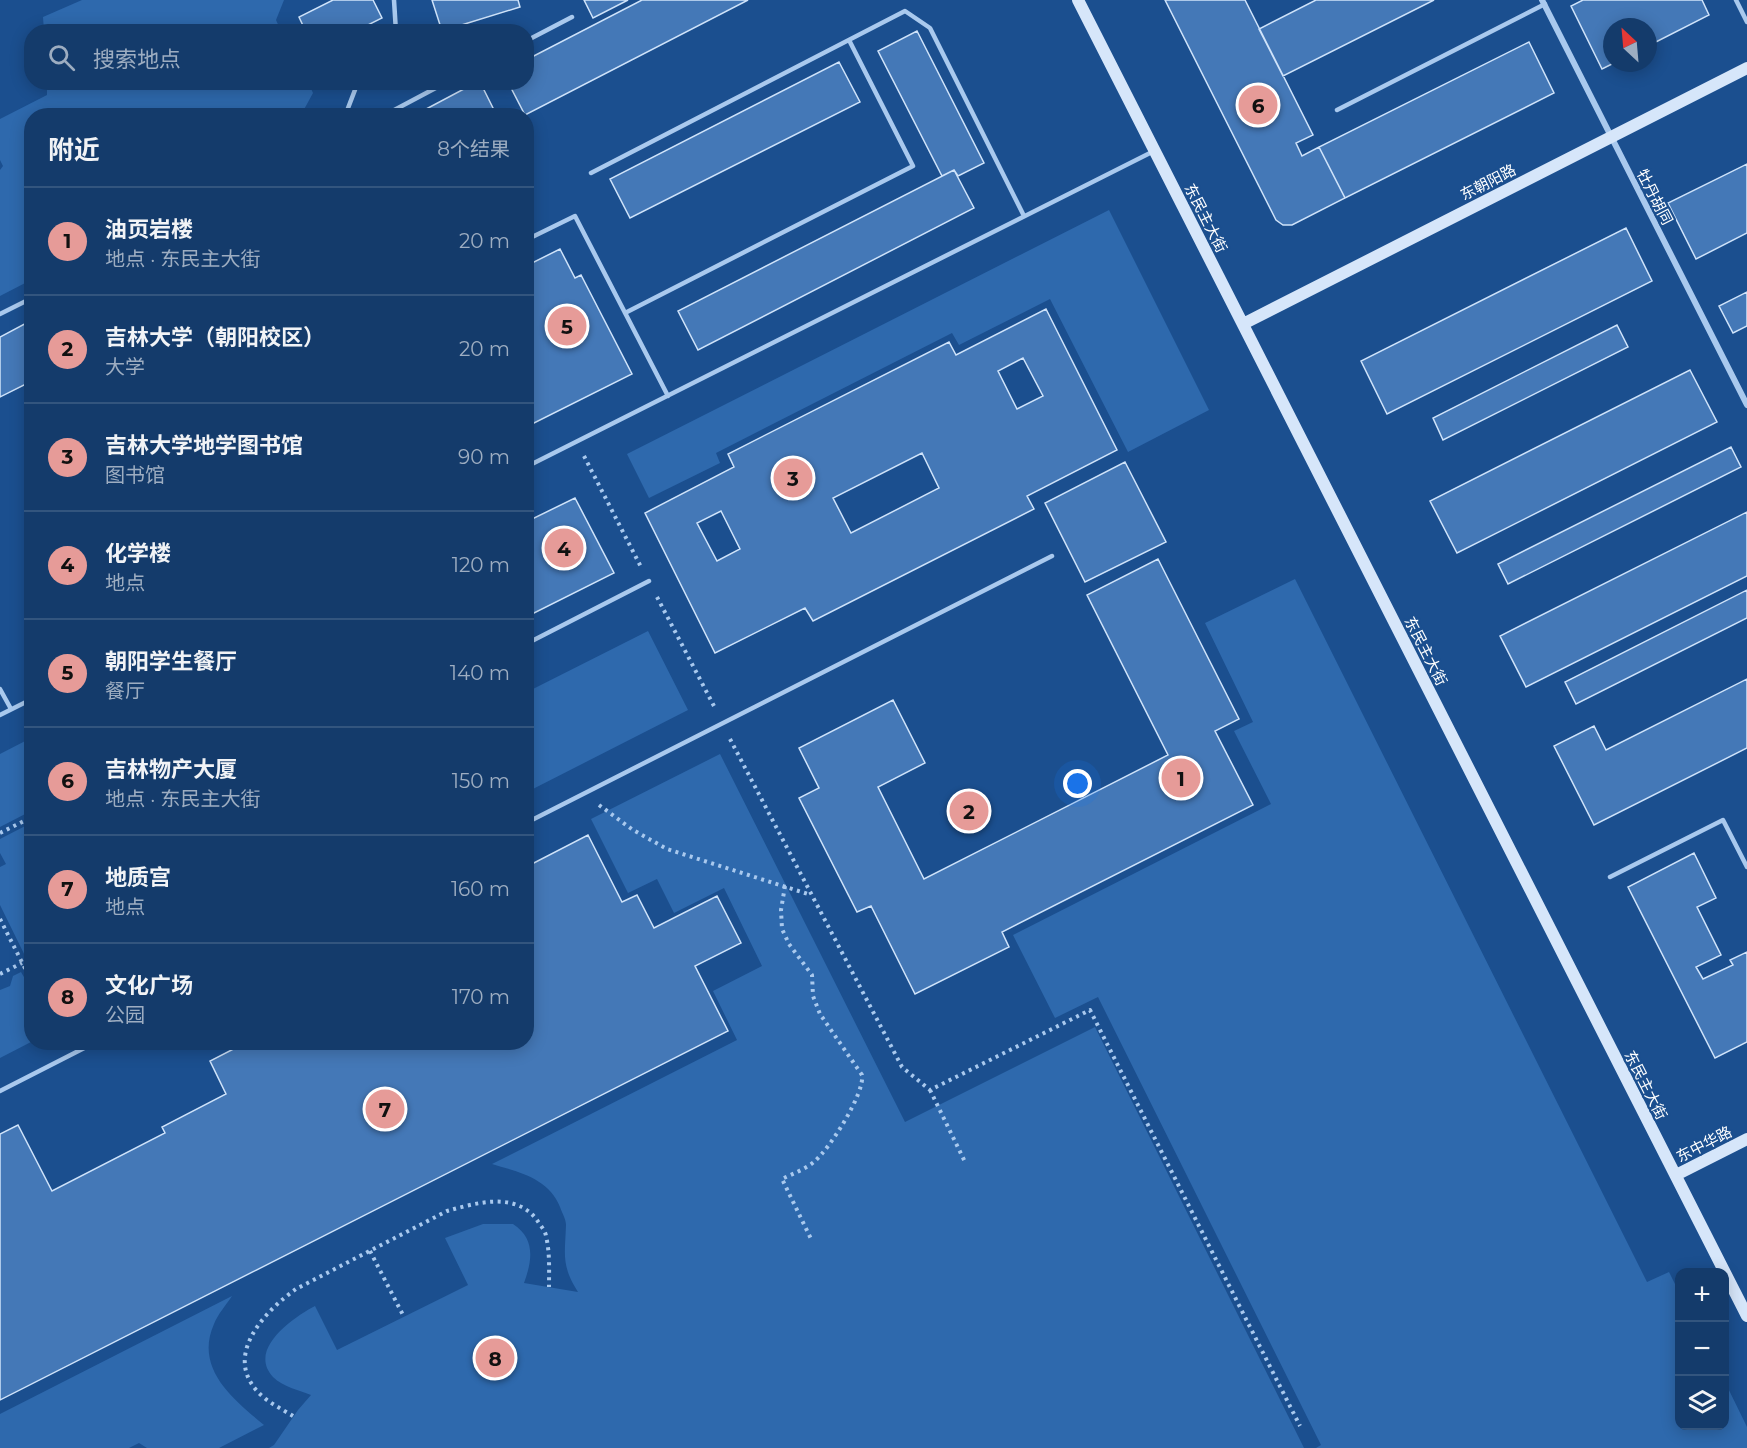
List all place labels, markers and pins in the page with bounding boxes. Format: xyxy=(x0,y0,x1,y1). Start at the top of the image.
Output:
pin: 6 xyxy=(1238,82,1278,128)
pin: 5 xyxy=(548,304,586,348)
pin: 3 xyxy=(774,456,812,500)
pin: 4 xyxy=(544,526,584,570)
pin: 1 xyxy=(1162,756,1200,800)
pin: 2 xyxy=(950,788,988,834)
pin: 7 xyxy=(366,1086,404,1132)
pin: 8 xyxy=(476,1336,514,1380)

